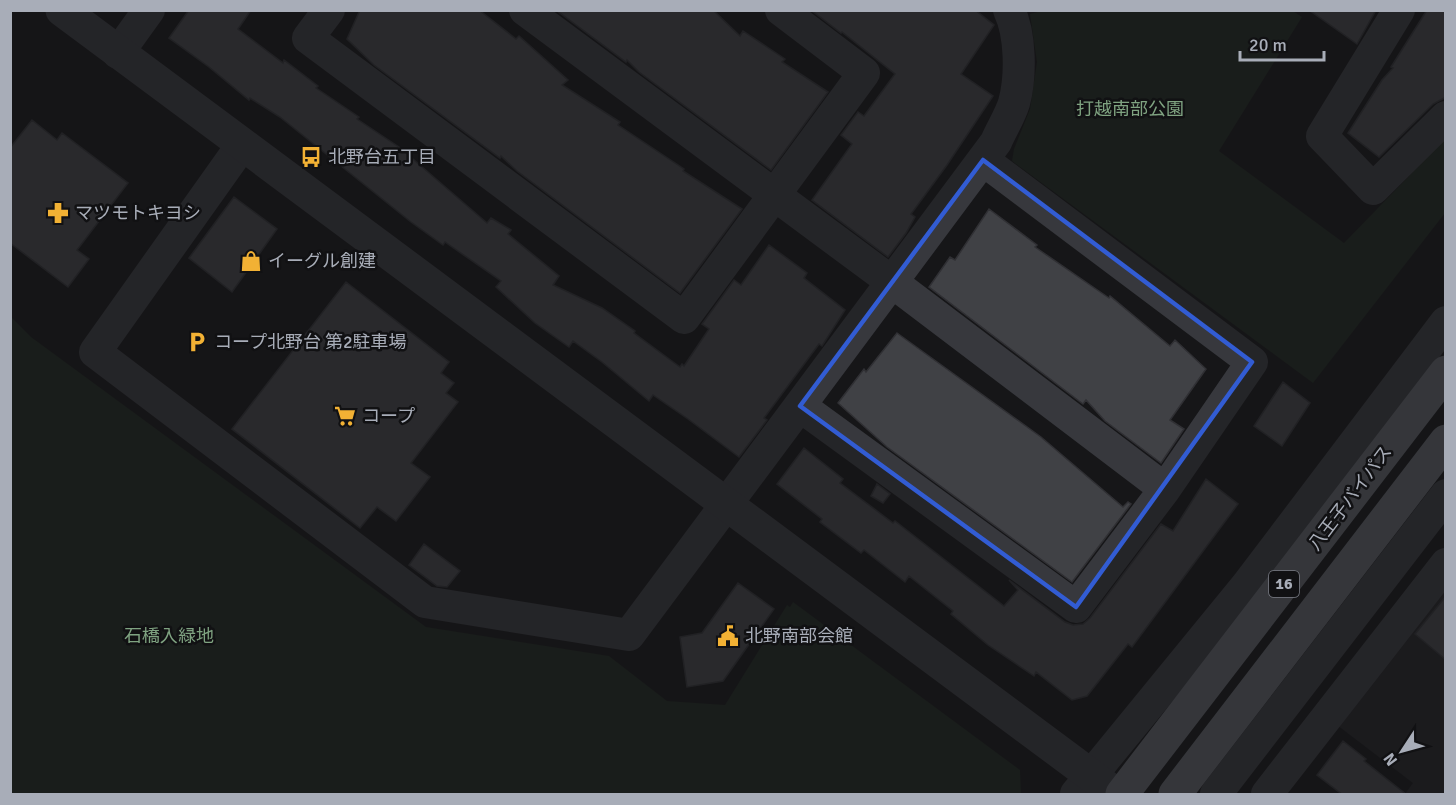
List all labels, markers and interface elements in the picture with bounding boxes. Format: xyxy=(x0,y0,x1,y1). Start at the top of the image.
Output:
scale bar xyxy=(1240,24,1324,62)
text: 20 m xyxy=(1249,34,1287,56)
park label: 打越南部公園 xyxy=(1076,98,1184,120)
bus stop icon: 北野台五丁目 xyxy=(299,145,323,169)
place label: 北野台五丁目 xyxy=(328,146,436,168)
pharmacy icon: マツモトキヨシ xyxy=(46,201,70,225)
place label: マツモトキヨシ xyxy=(75,202,201,224)
shop icon: イーグル創建 xyxy=(239,249,263,273)
place label: イーグル創建 xyxy=(268,250,376,272)
parking icon: コープ北野台 第2駐車場 xyxy=(185,330,209,354)
place label: コープ北野台 第2駐車場 xyxy=(214,331,407,353)
supermarket icon: コープ xyxy=(333,404,357,428)
place label: コープ xyxy=(362,405,415,427)
street label: 八王子バイパス xyxy=(1303,441,1397,555)
road number: 16 xyxy=(1269,571,1299,597)
public building icon: 北野南部会館 xyxy=(716,624,740,648)
park label: 石橋入緑地 xyxy=(124,625,214,647)
place label: 北野南部会館 xyxy=(745,625,853,647)
north arrow xyxy=(1372,721,1432,781)
text: N xyxy=(1379,749,1402,770)

